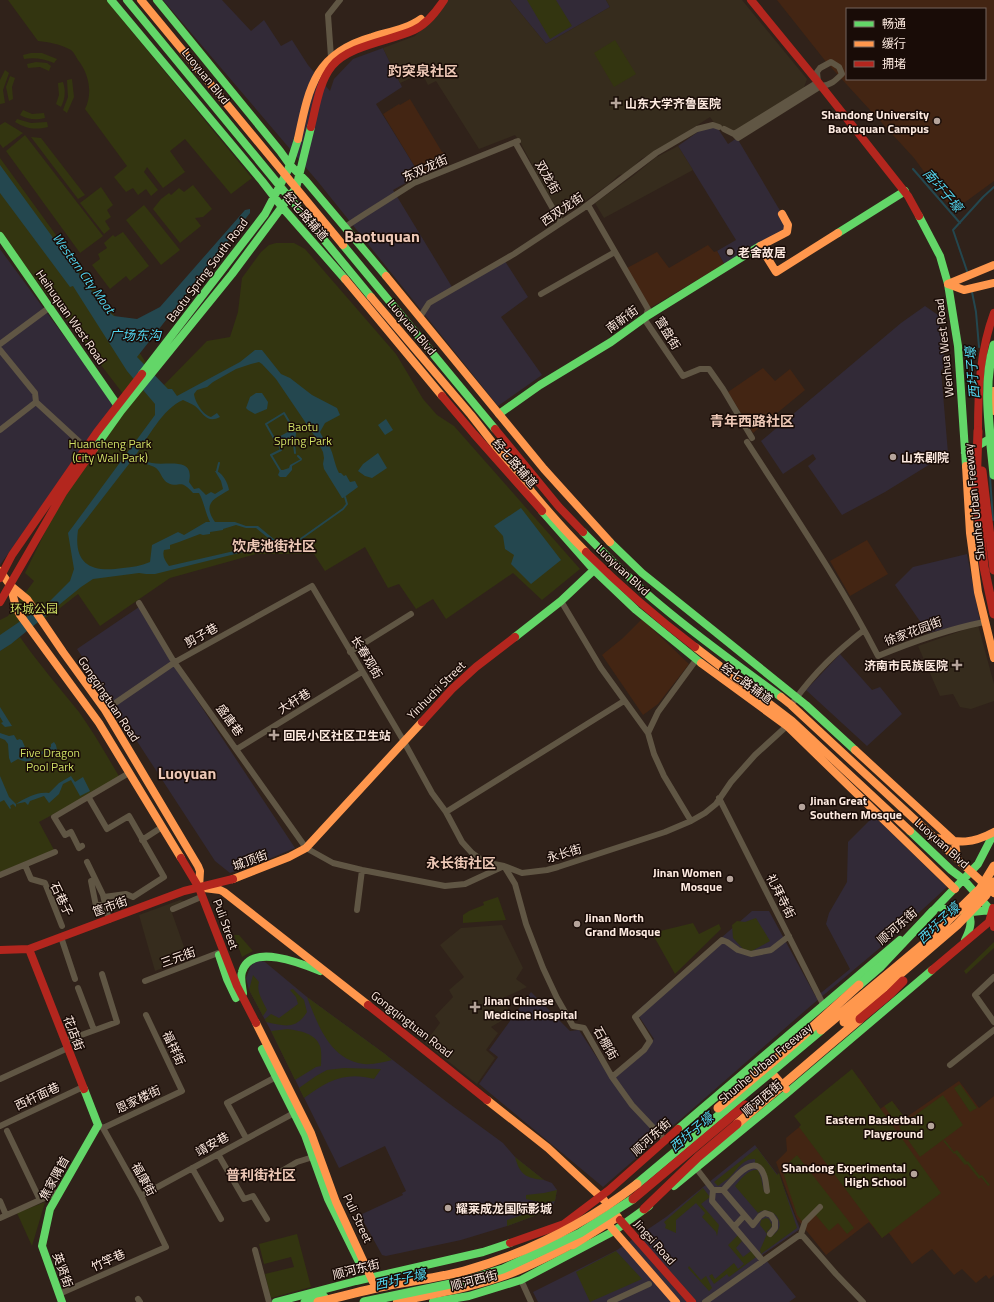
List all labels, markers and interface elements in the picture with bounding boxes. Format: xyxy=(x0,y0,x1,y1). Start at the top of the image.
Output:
legend xyxy=(846,8,986,80)
text: 畅通 xyxy=(882,14,906,33)
text: 缓行 xyxy=(882,34,906,53)
street label: Luoyuan Blvd xyxy=(177,44,235,108)
text: 拥堵 xyxy=(882,54,906,73)
district label: 趵突泉社区 xyxy=(388,60,458,81)
place label: 山东大学齐鲁医院 xyxy=(625,94,721,113)
marker: 山东大学齐鲁医院 xyxy=(610,97,622,109)
place label: Shandong University Baotuquan Campus xyxy=(821,105,929,138)
marker: Shandong University Baotuquan Campus xyxy=(932,116,942,126)
street label: 东双龙街 xyxy=(399,150,451,186)
street label: 双龙街 xyxy=(531,157,565,197)
water label: 南圩子壕 xyxy=(918,164,969,218)
street label: 经七路辅道 xyxy=(279,187,333,245)
street label: 西双龙街 xyxy=(537,188,587,230)
street label: Baotu Spring South Road xyxy=(161,214,253,326)
district label: Baotuquan xyxy=(344,224,420,248)
water label: Western City Moat xyxy=(48,229,121,319)
place label: 老舍故居 xyxy=(738,243,786,262)
marker: 老舍故居 xyxy=(725,247,735,257)
street label: Heihuquan West Road xyxy=(31,266,111,368)
street label: Luoyuan Blvd xyxy=(383,295,441,359)
street label: Wenhua West Road xyxy=(929,298,959,398)
street label: 南新街 xyxy=(602,301,642,337)
street label: 营盘街 xyxy=(650,313,686,353)
water label: 广场东沟 xyxy=(109,325,163,345)
water label: 西圩子壕 xyxy=(960,344,984,400)
district label: 青年西路社区 xyxy=(710,410,794,431)
park label: Baotu Spring Park xyxy=(274,417,332,450)
park label: Huancheng Park (City Wall Park) xyxy=(69,434,152,467)
street label: 经七路辅道 xyxy=(488,434,542,492)
street label: Shunhe Urban Freeway xyxy=(958,443,990,561)
place label: 山东剧院 xyxy=(901,448,949,467)
marker: 山东剧院 xyxy=(888,452,898,462)
district label: 饮虎池街社区 xyxy=(232,535,316,556)
street label: Luoyuan Blvd xyxy=(592,540,654,600)
park label: 环城公园 xyxy=(10,599,58,618)
street label: 徐家花园街 xyxy=(882,612,944,650)
street label: 剪子巷 xyxy=(181,618,221,652)
street label: 长春观街 xyxy=(346,632,388,682)
street label: Gongqingtuan Road xyxy=(73,652,145,746)
street label: Yinhuchi Street xyxy=(402,656,470,724)
place label: 济南市民族医院 xyxy=(864,656,948,675)
street label: 经七路辅道 xyxy=(717,658,777,708)
marker: 济南市民族医院 xyxy=(951,659,963,671)
street label: 大杆巷 xyxy=(274,683,314,719)
street label: 盛唐巷 xyxy=(212,700,248,740)
place label: 回民小区社区卫生站 xyxy=(283,726,391,745)
marker: 回民小区社区卫生站 xyxy=(268,729,280,741)
park label: Five Dragon Pool Park xyxy=(20,743,80,776)
district label: Luoyuan xyxy=(158,761,216,785)
place label: Jinan Great Southern Mosque xyxy=(810,791,902,824)
marker: Jinan Great Southern Mosque xyxy=(797,802,807,812)
street label: Luoyuan Blvd xyxy=(910,813,974,873)
street label: 永长街 xyxy=(544,839,584,867)
street label: 城顶街 xyxy=(230,845,270,875)
district label: 永长街社区 xyxy=(426,852,496,873)
place label: Jinan Women Mosque xyxy=(653,863,722,896)
street label: 礼拜寺街 xyxy=(762,870,800,922)
marker: Jinan Women Mosque xyxy=(725,874,735,884)
street label: 石巷子 xyxy=(46,879,78,919)
street label: 筐市街 xyxy=(90,891,130,921)
street label: Puli Street xyxy=(208,896,244,953)
water label: 西圩子壕 xyxy=(912,897,965,948)
street label: 顺河东街 xyxy=(873,903,921,949)
place label: Jinan North Grand Mosque xyxy=(585,908,660,941)
marker: Jinan North Grand Mosque xyxy=(572,919,582,929)
street label: 三元街 xyxy=(158,942,198,972)
street label: Gongqingtuan Road xyxy=(367,986,457,1062)
place label: Jinan Chinese Medicine Hospital xyxy=(484,991,577,1024)
marker: Jinan Chinese Medicine Hospital xyxy=(469,1001,481,1013)
street label: 花店街 xyxy=(59,1013,89,1053)
street label: Shunhe Urban Freeway xyxy=(714,1018,816,1108)
street label: 石棚街 xyxy=(589,1023,623,1063)
street label: 福祥街 xyxy=(158,1028,190,1068)
street label: 顺河西街 xyxy=(738,1075,786,1121)
street label: 西杆面巷 xyxy=(11,1077,63,1115)
street label: 恩家楼街 xyxy=(112,1080,164,1118)
water label: 西圩子壕 xyxy=(665,1106,719,1156)
place label: Eastern Basketball Playground xyxy=(826,1110,923,1143)
street label: 顺河东街 xyxy=(627,1114,675,1160)
marker: Eastern Basketball Playground xyxy=(926,1121,936,1131)
street label: 靖安巷 xyxy=(192,1127,232,1161)
street label: 焦家隅首 xyxy=(34,1152,74,1204)
place label: Shandong Experimental High School xyxy=(782,1158,906,1191)
street label: 福康街 xyxy=(127,1159,161,1199)
district label: 普利街社区 xyxy=(226,1164,296,1185)
marker: Shandong Experimental High School xyxy=(909,1169,919,1179)
street label: Puli Street xyxy=(338,1190,378,1247)
place label: 耀莱成龙国际影城 xyxy=(456,1199,552,1218)
marker: 耀莱成龙国际影城 xyxy=(443,1203,453,1213)
street label: Jingsi Road xyxy=(629,1215,681,1269)
street label: 竹竿巷 xyxy=(88,1244,128,1276)
street label: 英贤街 xyxy=(48,1250,78,1290)
street label: 顺河东街 xyxy=(330,1254,382,1284)
water label: 西圩子壕 xyxy=(372,1263,430,1295)
street label: 顺河西街 xyxy=(448,1265,500,1295)

